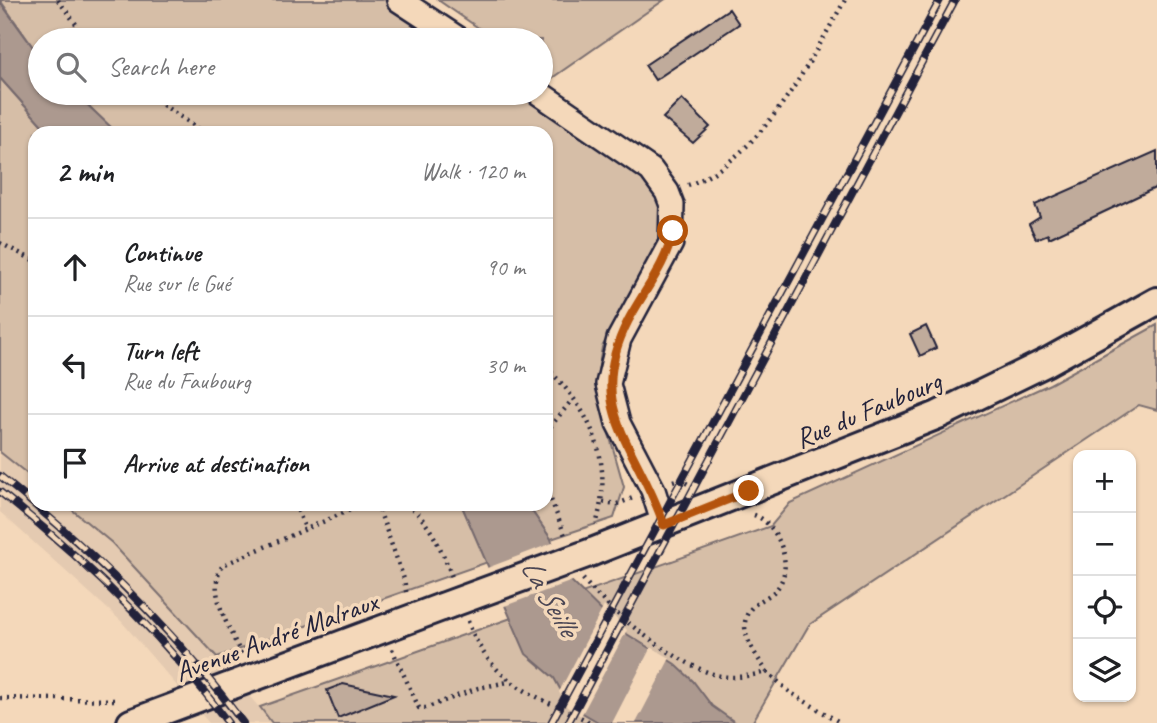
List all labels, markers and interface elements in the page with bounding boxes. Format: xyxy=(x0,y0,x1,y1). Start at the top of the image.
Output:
search box xyxy=(28,28,553,105)
icon: search xyxy=(52,48,90,86)
text: Search here xyxy=(108,50,214,83)
text: 2 min xyxy=(56,153,113,191)
text: Walk · 120 m xyxy=(421,157,525,186)
route start xyxy=(657,215,688,246)
text: Continue xyxy=(123,236,201,269)
icon: ahead xyxy=(56,248,94,286)
text: 90 m xyxy=(486,253,525,282)
text: Rue sur le Gué xyxy=(123,269,231,298)
text: Turn left xyxy=(123,334,198,367)
icon: left xyxy=(56,346,94,384)
text: 30 m xyxy=(486,351,525,380)
street label: Rue du Faubourg xyxy=(790,363,948,456)
text: Rue du Faubourg xyxy=(123,367,251,396)
icon: arrive xyxy=(56,444,94,482)
text: Arrive at destination xyxy=(123,447,309,480)
map controls xyxy=(1073,450,1136,702)
button: + xyxy=(1073,450,1136,513)
route end xyxy=(733,475,764,506)
button: − xyxy=(1073,513,1136,576)
water label: La Seille xyxy=(513,552,589,646)
button: locate xyxy=(1073,576,1136,639)
street label: Avenue André Malraux xyxy=(170,583,385,689)
button: layers xyxy=(1073,639,1136,702)

